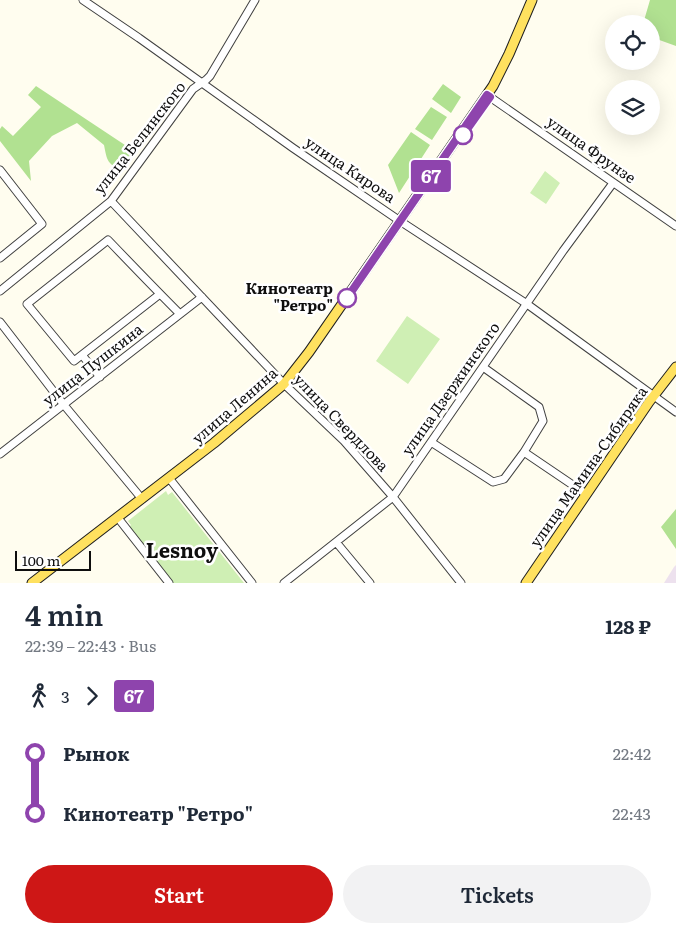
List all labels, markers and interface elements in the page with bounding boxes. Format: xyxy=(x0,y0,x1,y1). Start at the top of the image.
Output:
map controls xyxy=(605,15,660,135)
button: locate xyxy=(605,15,660,70)
street label: улица Белинского xyxy=(87,76,190,198)
button: layers xyxy=(605,80,660,135)
street label: улица Фрунзе xyxy=(543,109,641,188)
unlabelled marker xyxy=(453,125,473,145)
street label: улица Кирова xyxy=(301,130,401,208)
line badge: 67 xyxy=(408,160,454,192)
text: 67 xyxy=(421,162,441,189)
place label: Кинотеатр "Ретро" xyxy=(246,276,333,316)
marker: Кинотеатр "Ретро" xyxy=(337,288,357,308)
street label: улица Дзержинского xyxy=(395,316,505,460)
street label: улица Пушкина xyxy=(37,317,148,410)
street label: улица Ленина xyxy=(186,361,283,449)
street label: улица Свердлова xyxy=(289,368,396,477)
street label: улица Мамина-Сибиряка xyxy=(523,380,653,551)
district label: Lesnoy xyxy=(146,534,219,564)
scale bar xyxy=(15,548,91,571)
text: 100 m xyxy=(22,550,60,570)
text: 4 min xyxy=(25,593,103,635)
text: 128 ₽ xyxy=(605,612,651,640)
text: 22:39 – 22:43 · Bus xyxy=(25,633,156,657)
icon: walk xyxy=(25,682,53,710)
icon: forward xyxy=(78,682,106,710)
text: 67 xyxy=(124,682,144,709)
text: 3 xyxy=(61,684,70,708)
text: Рынок xyxy=(63,739,130,767)
text: 22:42 xyxy=(613,741,651,765)
text: Кинотеатр "Ретро" xyxy=(63,799,253,827)
text: 22:43 xyxy=(612,801,651,825)
button: Start xyxy=(25,865,333,923)
button: Tickets xyxy=(343,865,651,923)

